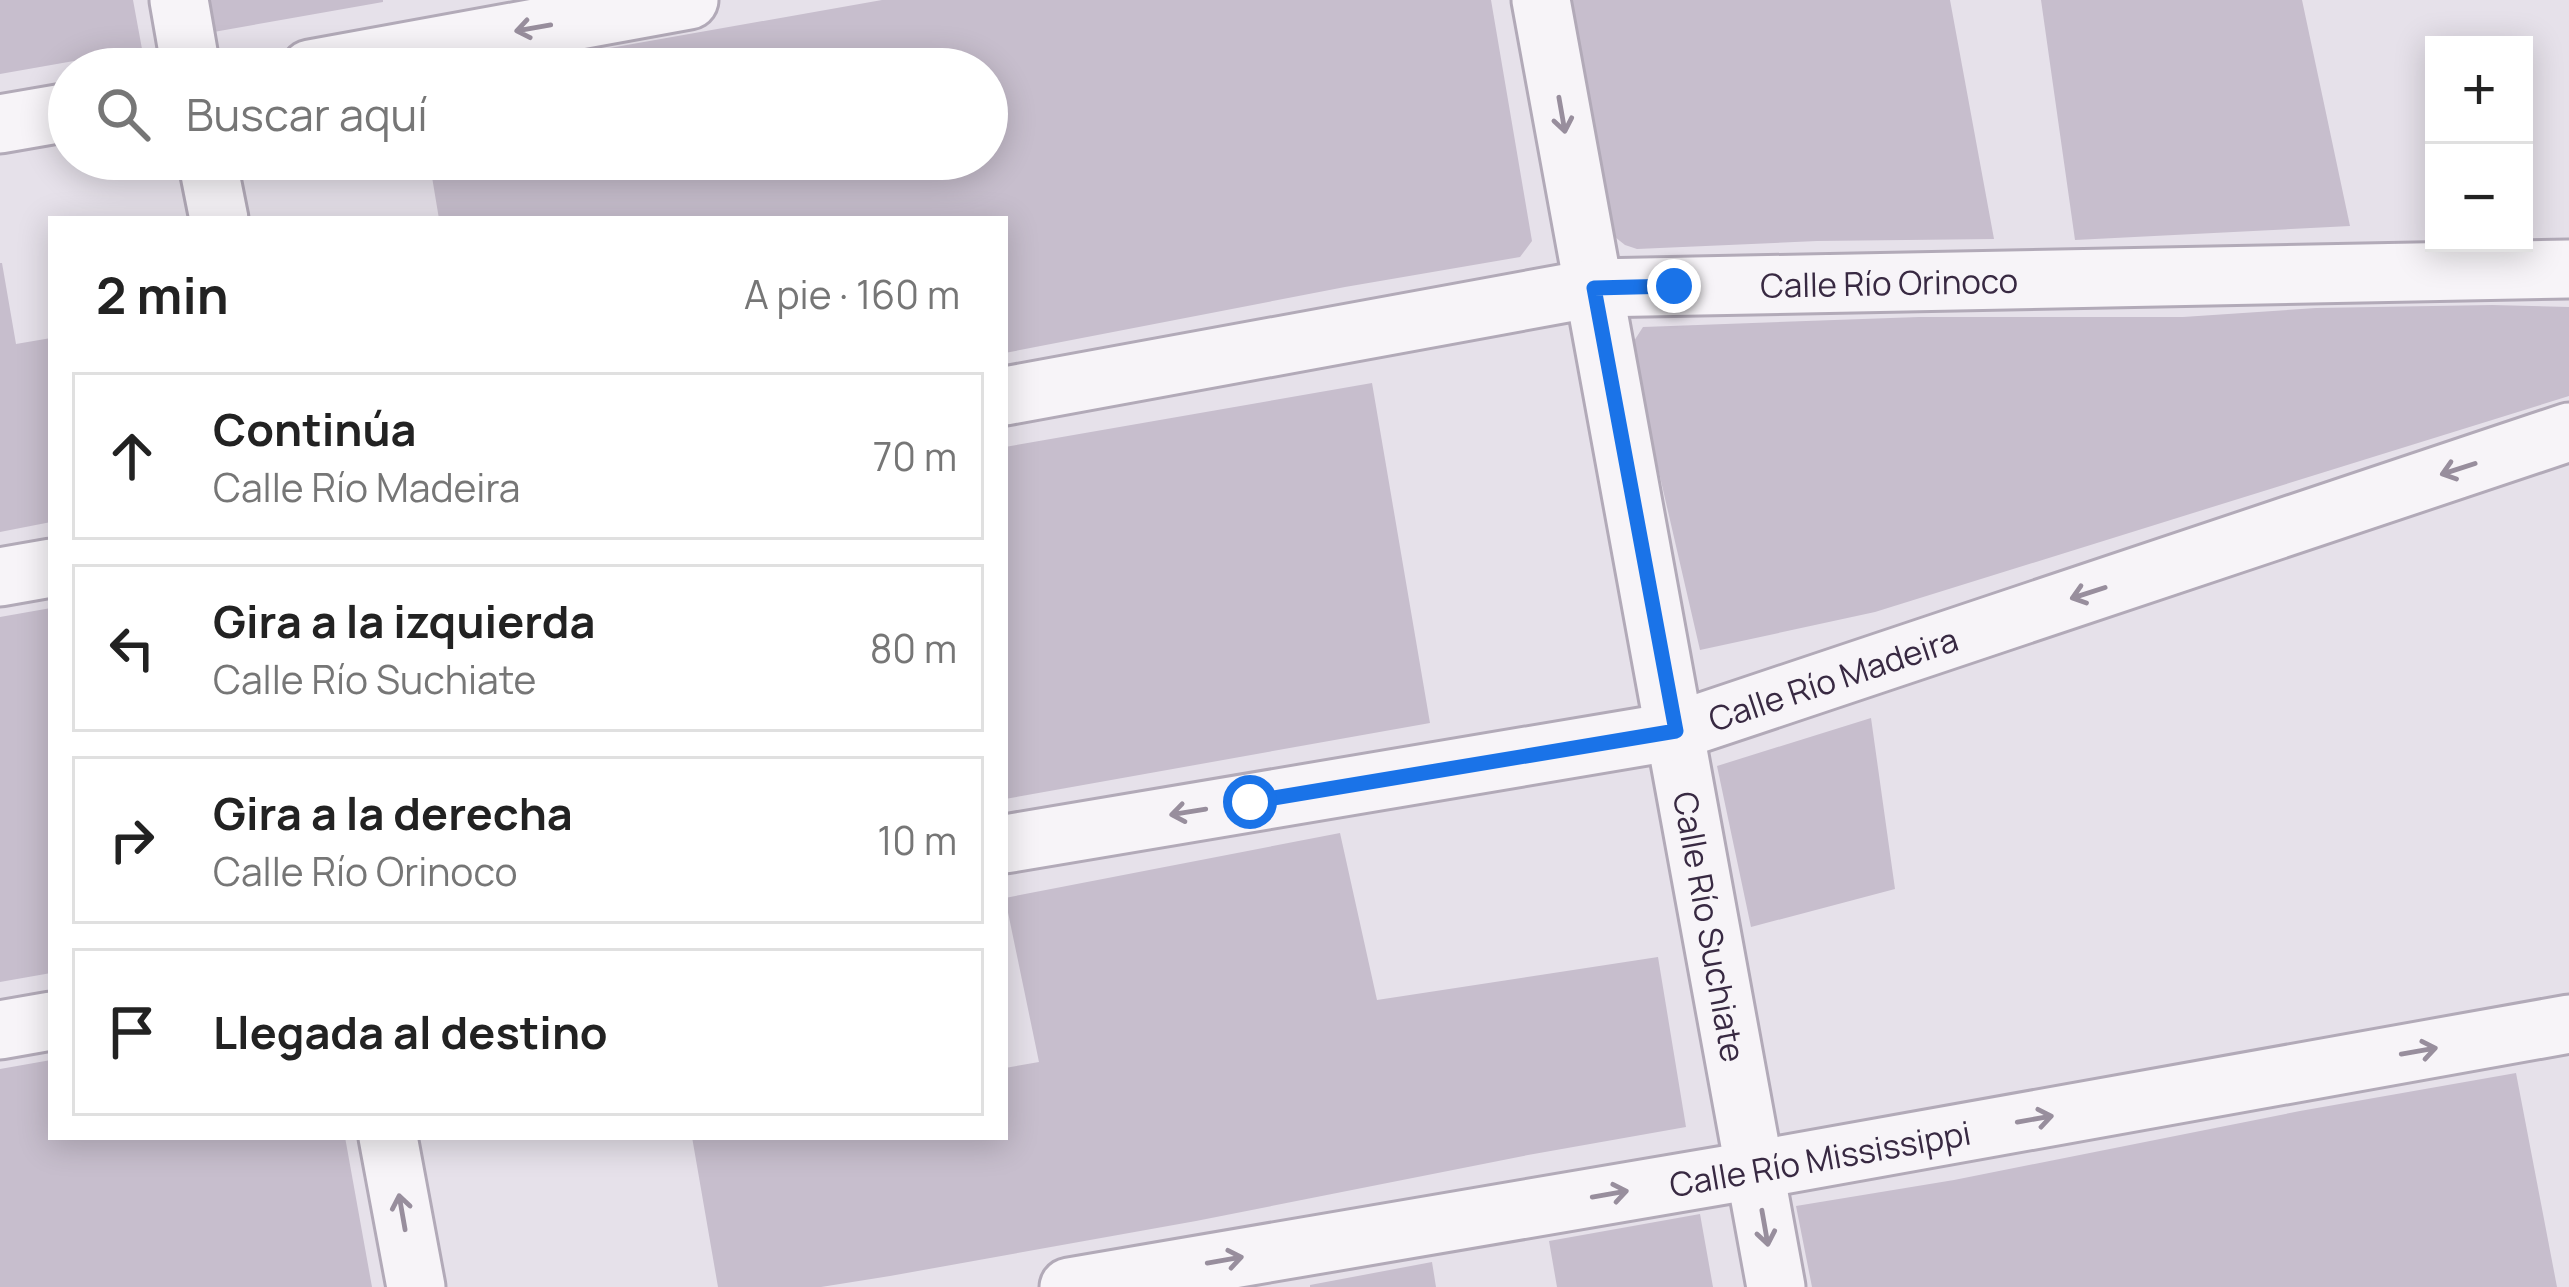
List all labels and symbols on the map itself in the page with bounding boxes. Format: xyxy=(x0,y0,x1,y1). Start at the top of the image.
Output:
one-way arrow xyxy=(514,18,553,41)
one-way arrow xyxy=(1552,95,1574,134)
street label: Calle Río Orinoco xyxy=(1760,257,2018,307)
route end xyxy=(1647,259,1701,313)
one-way arrow xyxy=(2440,460,2477,481)
one-way arrow xyxy=(2070,583,2108,605)
street label: Calle Río Madeira xyxy=(1702,616,1964,741)
route start xyxy=(1223,775,1277,829)
street label: Calle Río Suchiate xyxy=(1663,788,1757,1065)
one-way arrow xyxy=(1169,802,1208,825)
one-way arrow xyxy=(2399,1039,2438,1061)
one-way arrow xyxy=(2015,1107,2054,1129)
street label: Calle Río Mississippi xyxy=(1666,1109,1974,1207)
one-way arrow xyxy=(1589,1182,1628,1204)
one-way arrow xyxy=(390,1193,412,1232)
one-way arrow xyxy=(1755,1208,1777,1247)
one-way arrow xyxy=(1205,1248,1244,1270)

